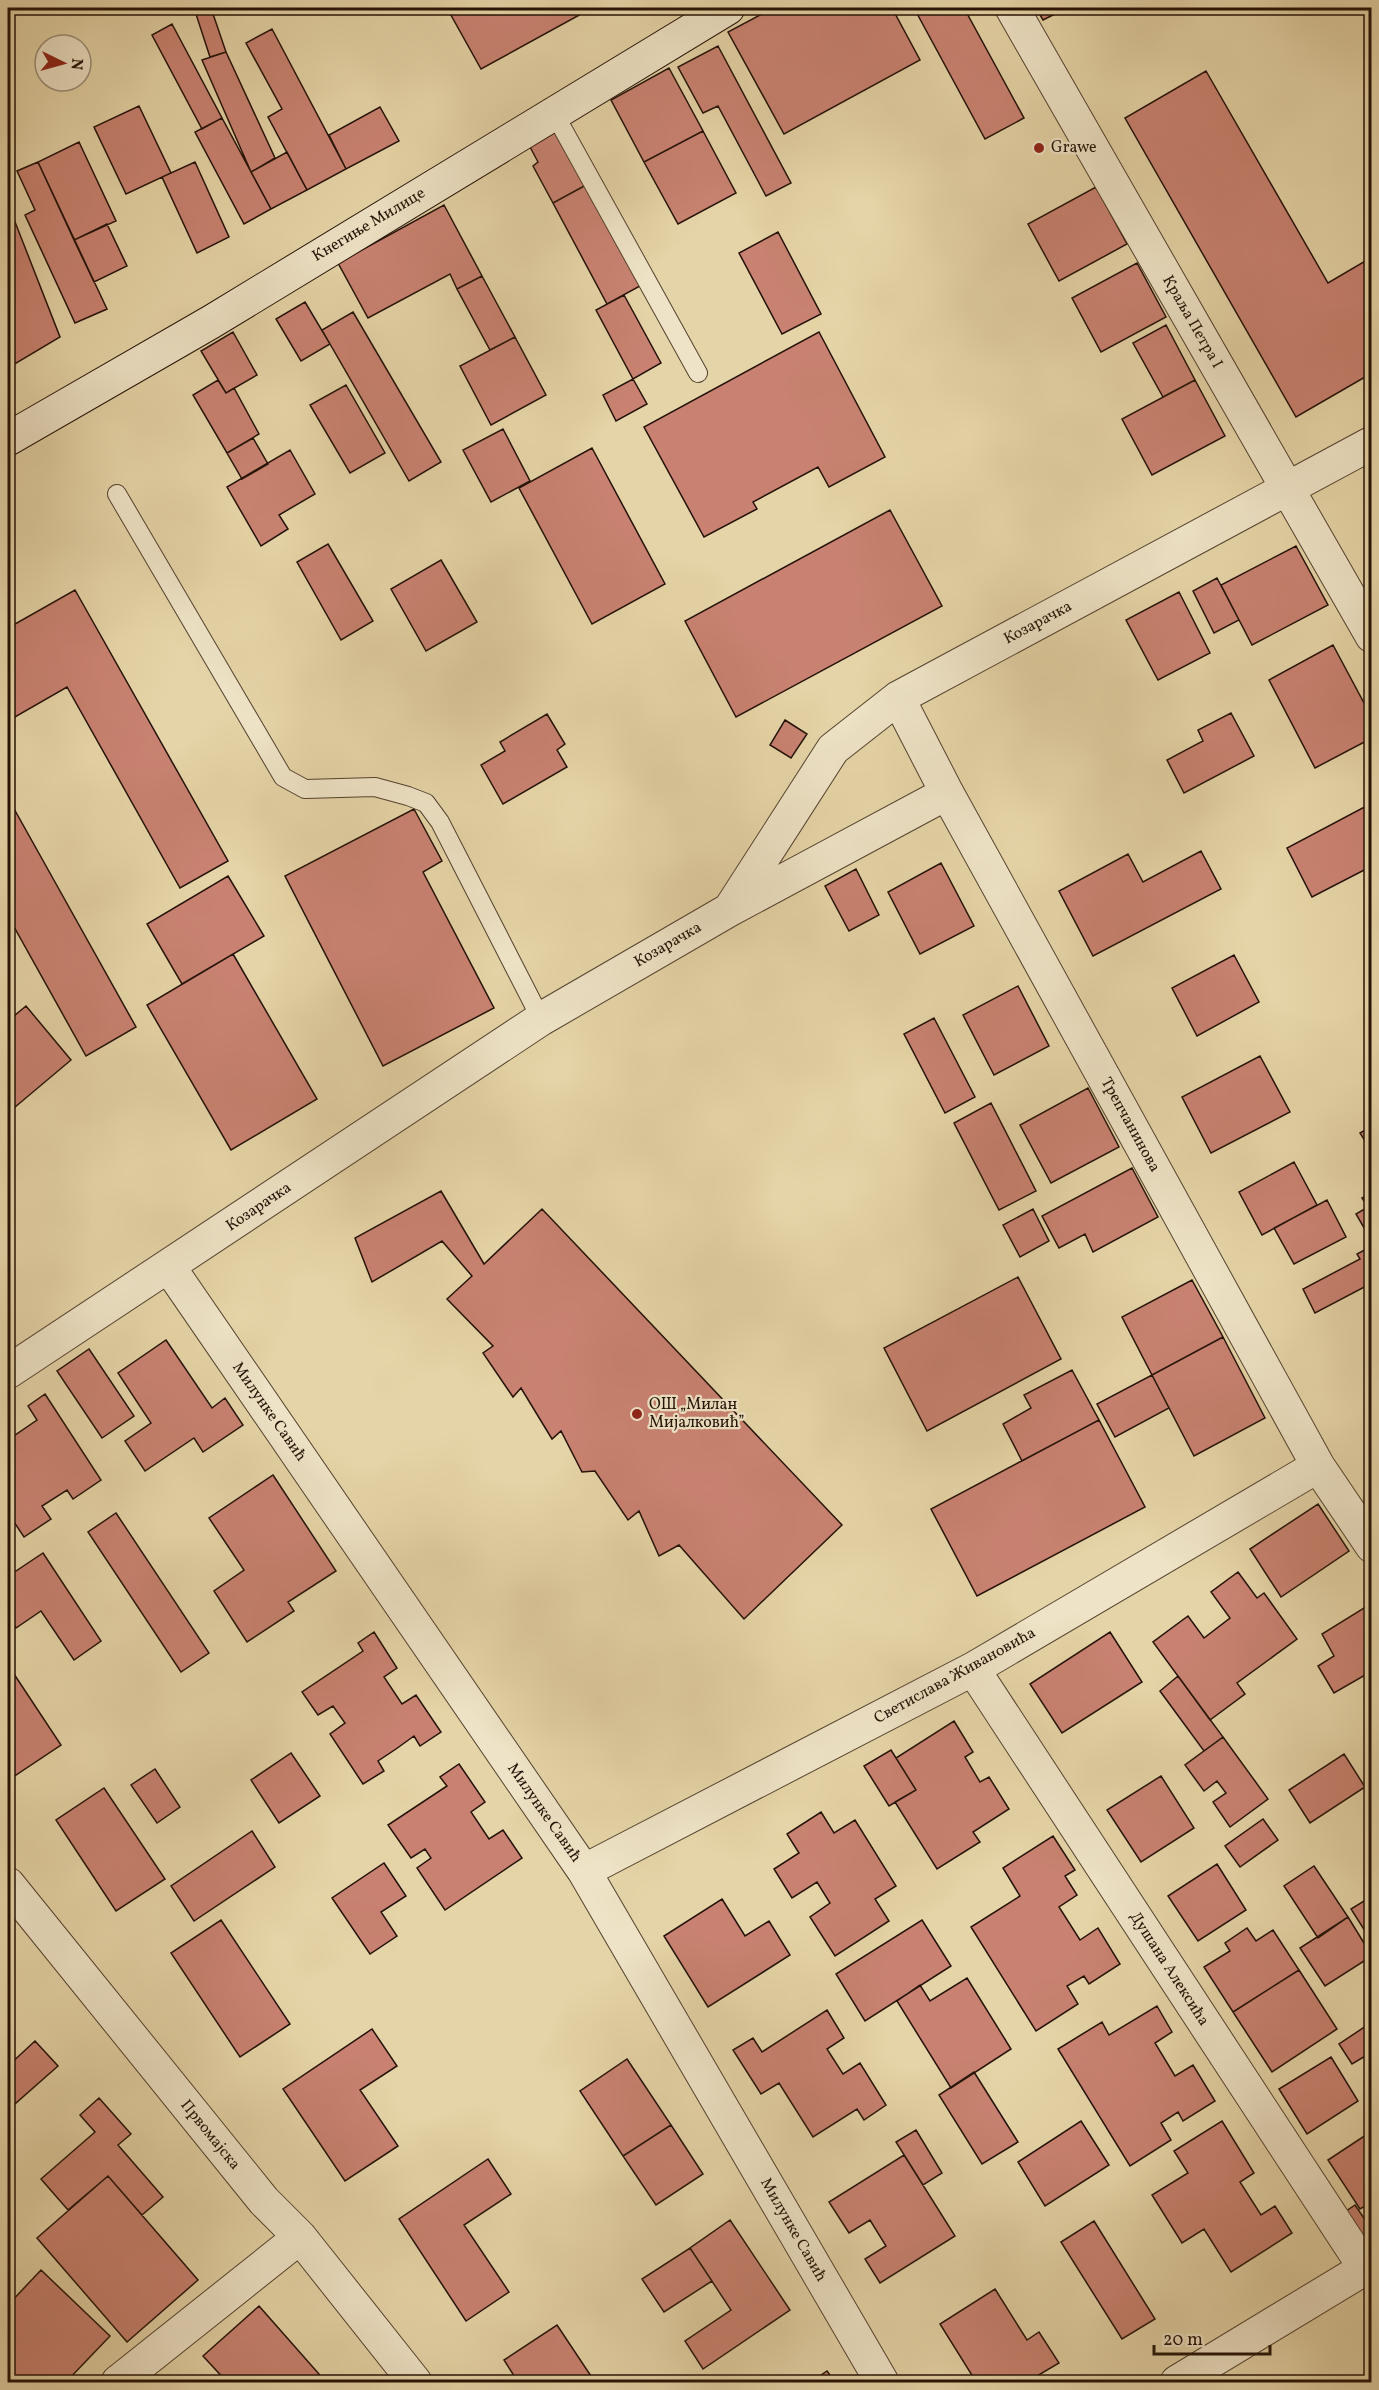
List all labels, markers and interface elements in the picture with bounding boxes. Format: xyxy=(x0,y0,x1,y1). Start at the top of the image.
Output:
north arrow xyxy=(33,33,93,93)
text: N xyxy=(64,57,87,71)
place label: Grawe xyxy=(1051,137,1097,159)
marker: Grawe xyxy=(1032,141,1046,155)
street label: Кнегиње Милице xyxy=(308,183,430,267)
street label: Краља Петра I xyxy=(1156,271,1228,373)
street label: Козарачка xyxy=(1000,596,1076,650)
street label: Козарачка xyxy=(630,917,706,973)
street label: Трепчанинова xyxy=(1095,1074,1165,1176)
street label: Козарачка xyxy=(222,1177,296,1237)
street label: Милунке Савић xyxy=(227,1358,311,1466)
place label: ОШ „Милан Мијалковић” xyxy=(649,1394,744,1434)
marker: ОШ „Милан Мијалковић” xyxy=(630,1407,644,1421)
street label: Светислава Живановића xyxy=(870,1622,1040,1730)
street label: Милунке Савић xyxy=(502,1759,586,1867)
street label: Душана Алексића xyxy=(1124,1908,1214,2030)
street label: Првомајска xyxy=(175,2095,245,2175)
street label: Милунке Савић xyxy=(754,2174,832,2286)
scale bar xyxy=(1154,2318,1270,2356)
text: 20 m xyxy=(1163,2328,1203,2353)

